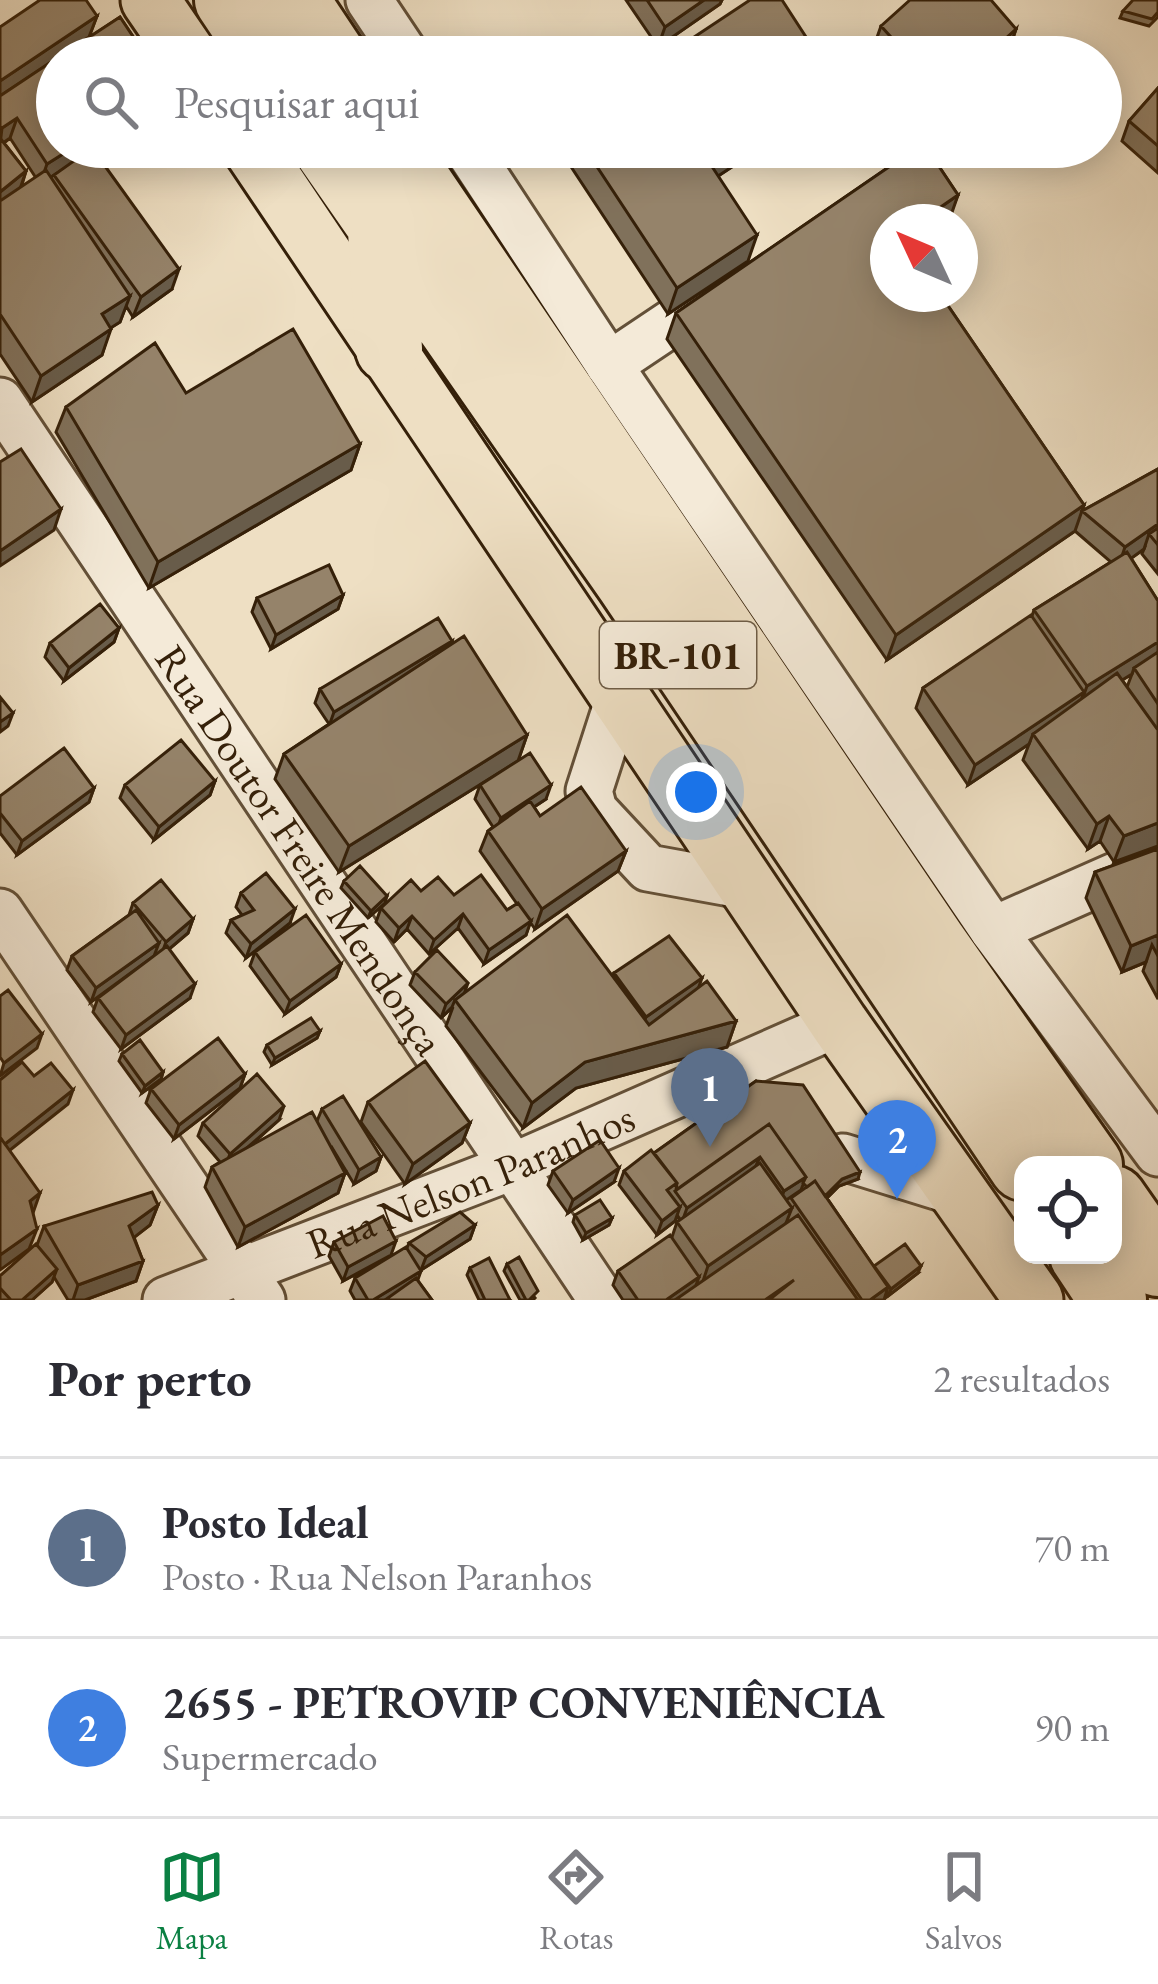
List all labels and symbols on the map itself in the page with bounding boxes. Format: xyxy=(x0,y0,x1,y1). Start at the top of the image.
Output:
north arrow xyxy=(870,204,978,312)
road number: BR-101 xyxy=(600,622,756,688)
street label: Rua Doutor Freire Mendonça xyxy=(143,634,458,1066)
your location xyxy=(666,762,726,822)
pin: 1 xyxy=(671,1048,749,1147)
street label: Rua Nelson Paranhos xyxy=(299,1089,643,1271)
pin: 2 xyxy=(858,1100,936,1199)

